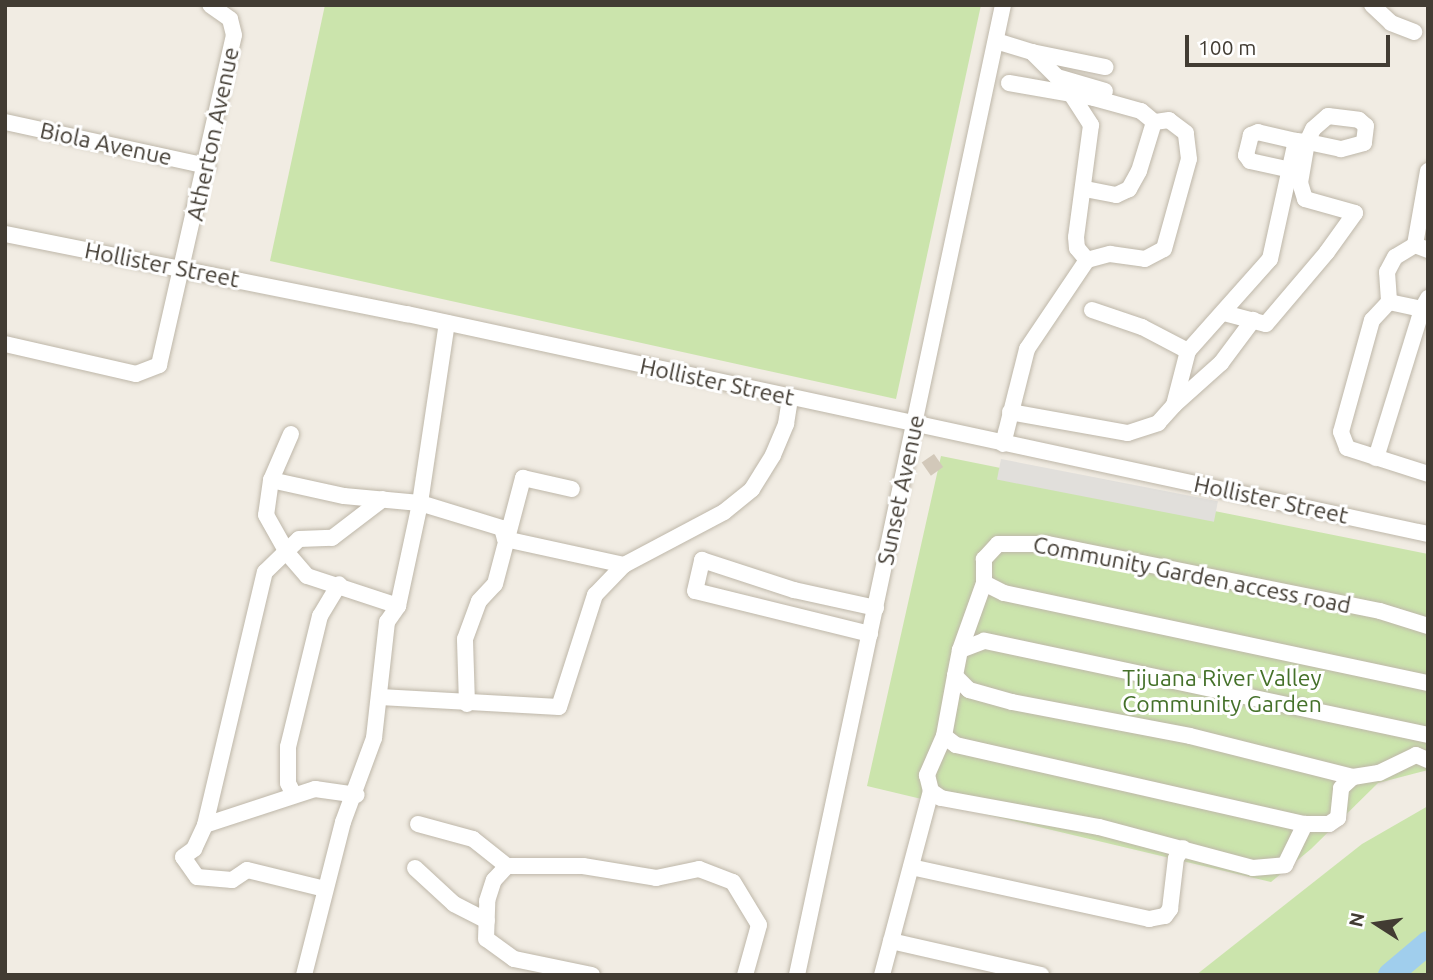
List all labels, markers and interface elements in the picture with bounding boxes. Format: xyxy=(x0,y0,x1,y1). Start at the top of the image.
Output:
scale bar xyxy=(1188,21,1393,65)
text: 100 m xyxy=(1198,35,1256,59)
street label: Atherton Avenue xyxy=(181,45,245,223)
street label: Biola Avenue xyxy=(37,117,175,171)
street label: Hollister Street xyxy=(82,236,242,294)
street label: Hollister Street xyxy=(637,352,797,412)
street label: Sunset Avenue xyxy=(872,412,930,568)
street label: Hollister Street xyxy=(1191,470,1351,530)
street label: Community Garden access road xyxy=(1031,531,1353,619)
park label: Tijuana River Valley Community Garden xyxy=(1122,664,1322,718)
north arrow xyxy=(1342,889,1412,959)
text: N xyxy=(1344,910,1369,929)

